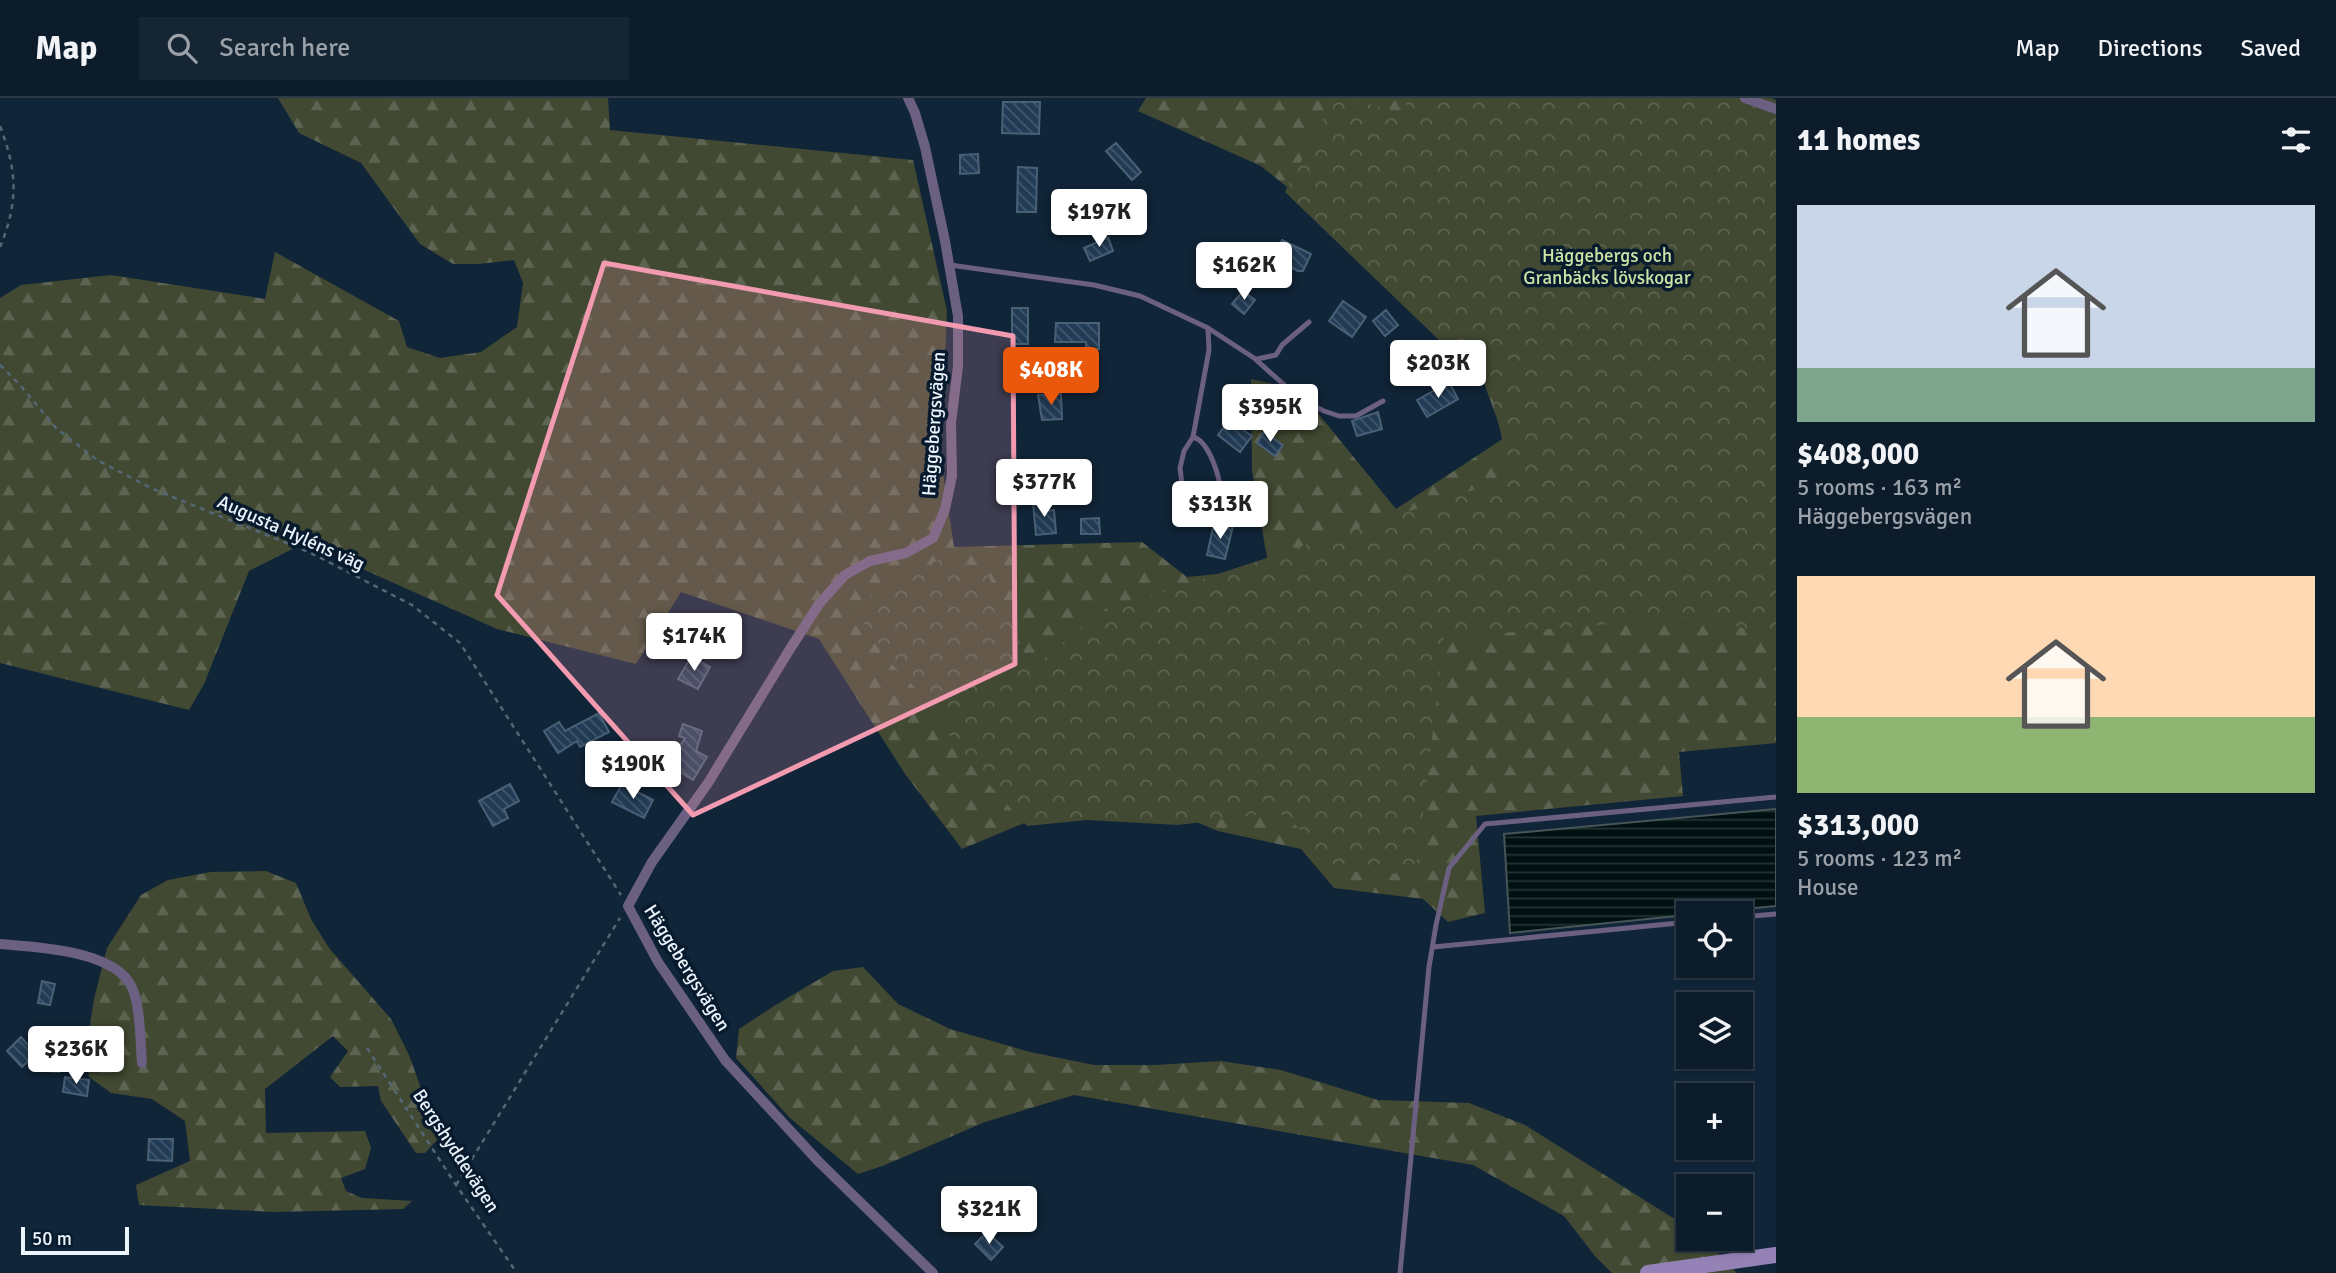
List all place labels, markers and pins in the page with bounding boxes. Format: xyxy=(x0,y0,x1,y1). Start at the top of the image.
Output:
pin: $197K xyxy=(1050,190,1148,249)
pin: $162K xyxy=(1195,242,1293,302)
pin: $203K xyxy=(1389,341,1487,400)
pin: $408K xyxy=(1002,348,1100,407)
pin: $395K xyxy=(1221,384,1319,444)
pin: $377K xyxy=(995,460,1093,519)
pin: $313K xyxy=(1171,482,1269,541)
pin: $174K xyxy=(645,614,743,673)
pin: $190K xyxy=(584,742,682,801)
pin: $236K xyxy=(27,1026,125,1086)
pin: $321K xyxy=(940,1186,1038,1246)

